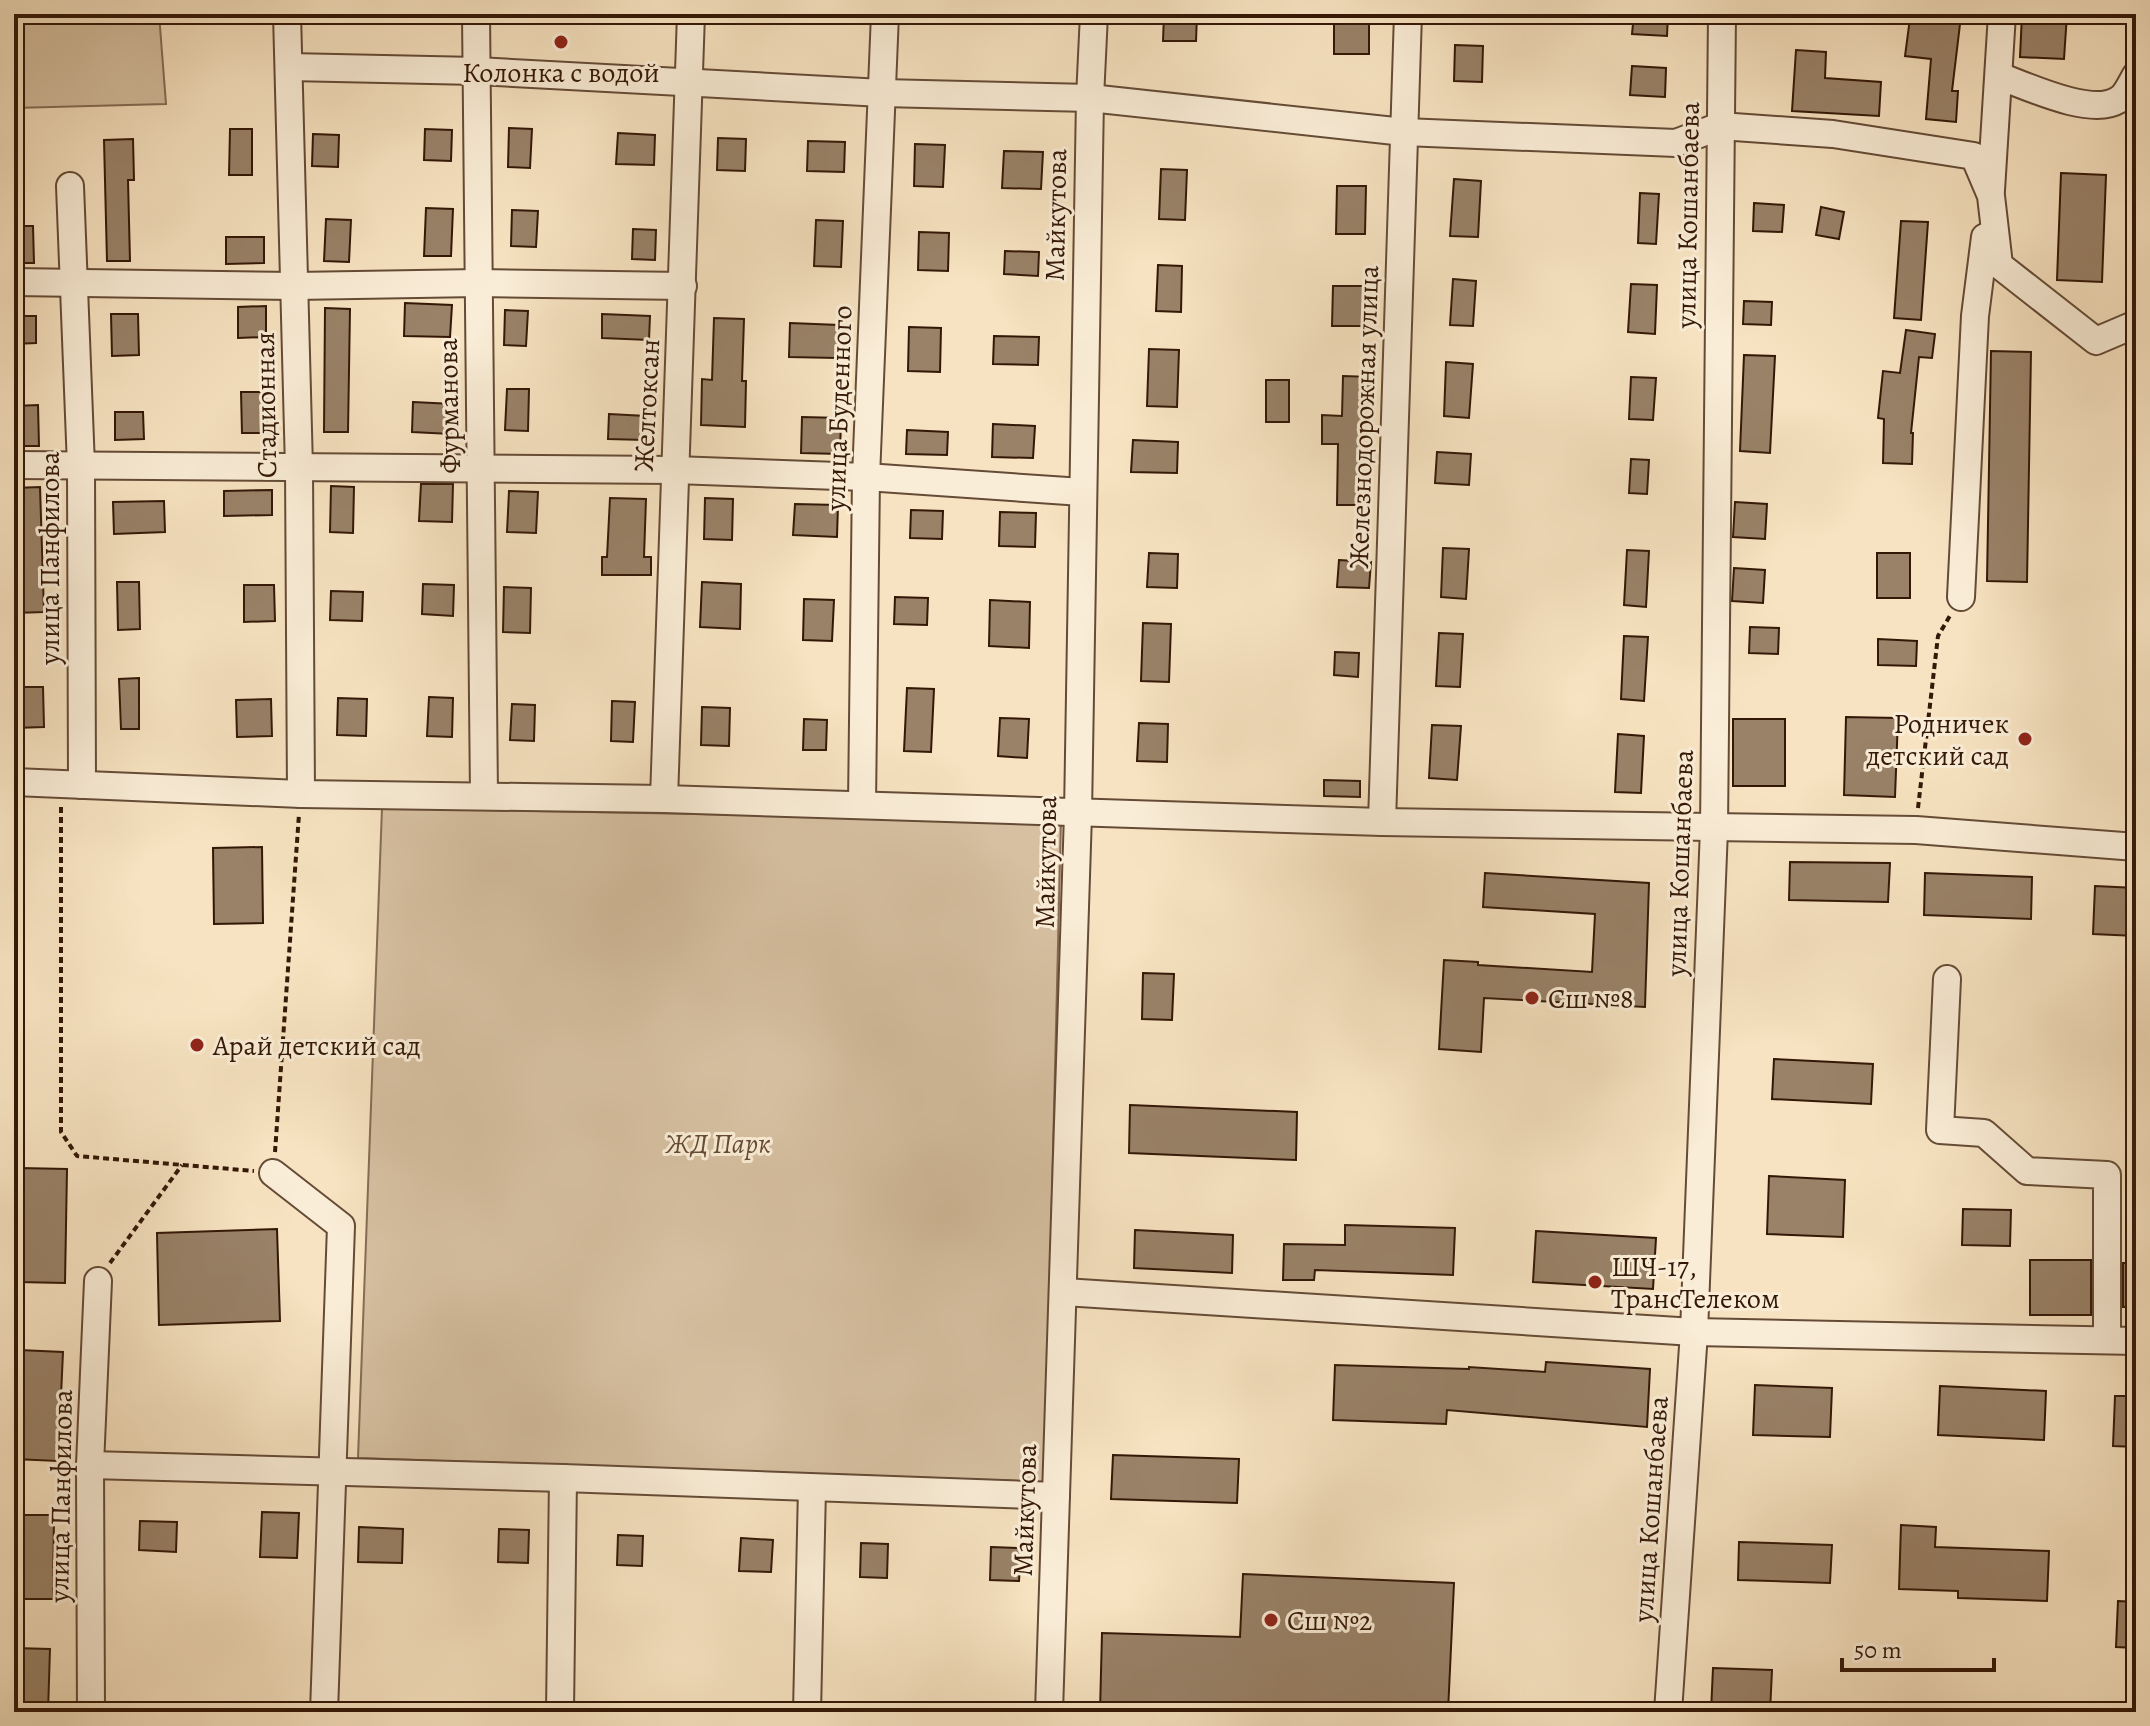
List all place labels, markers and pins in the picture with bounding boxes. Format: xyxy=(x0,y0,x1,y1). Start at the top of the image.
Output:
marker: Колонка с водой xyxy=(552,33,570,51)
place label: Колонка с водой xyxy=(462,54,660,92)
place label: Родничек детский сад xyxy=(1866,705,2009,775)
marker: Родничек детский сад xyxy=(2016,730,2034,748)
place label: Сш №8 xyxy=(1548,980,1634,1018)
marker: Сш №8 xyxy=(1523,989,1541,1007)
place label: Арай детский сад xyxy=(212,1027,421,1065)
marker: Арай детский сад xyxy=(188,1036,206,1054)
place label: ШЧ-17, ТрансТелеком xyxy=(1611,1248,1780,1318)
marker: ШЧ-17, ТрансТелеком xyxy=(1586,1273,1604,1291)
place label: Сш №2 xyxy=(1287,1602,1372,1640)
marker: Сш №2 xyxy=(1262,1611,1280,1629)

